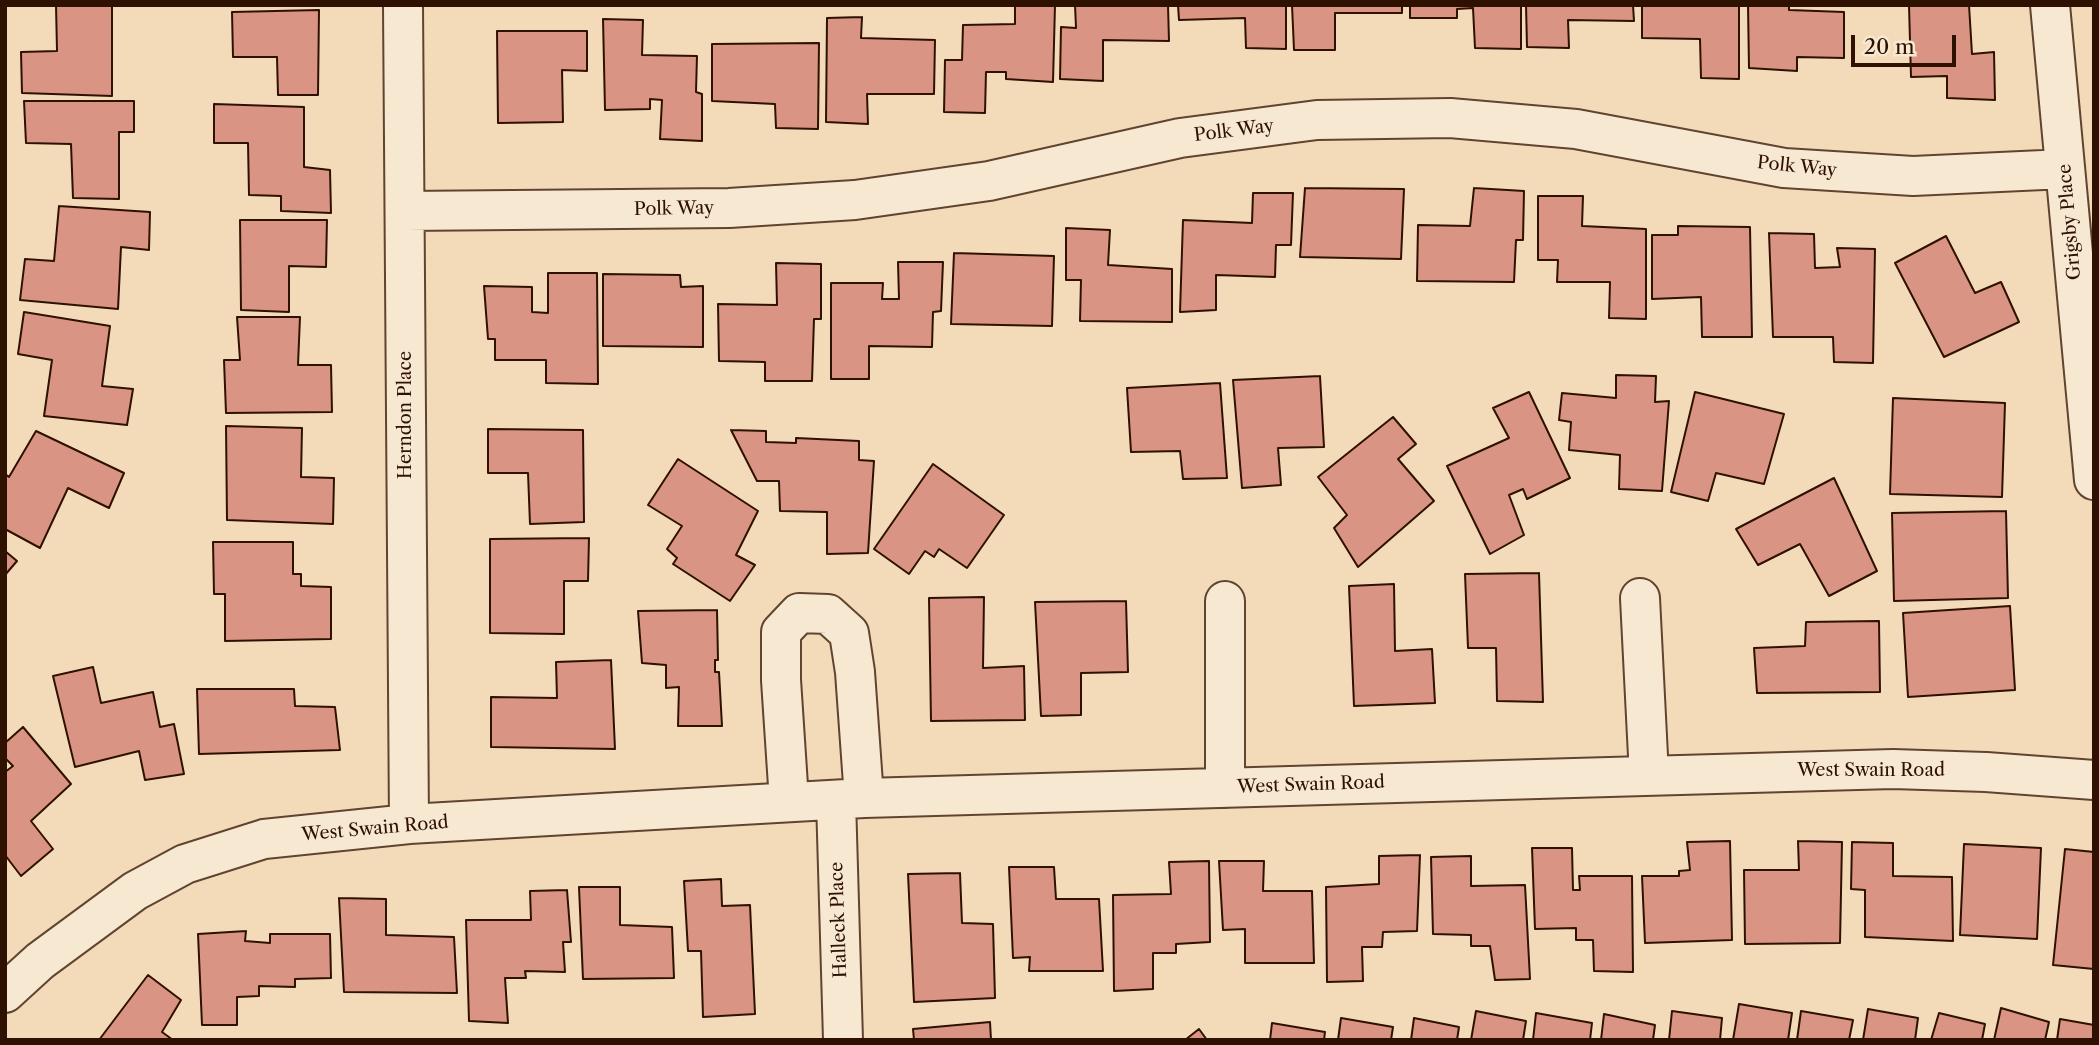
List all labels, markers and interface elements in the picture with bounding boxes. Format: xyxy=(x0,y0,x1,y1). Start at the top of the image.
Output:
scale bar xyxy=(1854,21,1959,65)
text: 20 m xyxy=(1864,34,1915,59)
street label: Polk Way xyxy=(1193,115,1275,147)
street label: Polk Way xyxy=(1756,152,1838,182)
street label: Grigsby Place xyxy=(2054,163,2086,281)
street label: Polk Way xyxy=(634,198,714,220)
street label: Herndon Place xyxy=(395,351,417,479)
street label: West Swain Road xyxy=(1797,760,1945,782)
street label: West Swain Road xyxy=(1237,772,1385,798)
street label: West Swain Road xyxy=(300,812,450,846)
street label: Halleck Place xyxy=(826,861,852,979)

